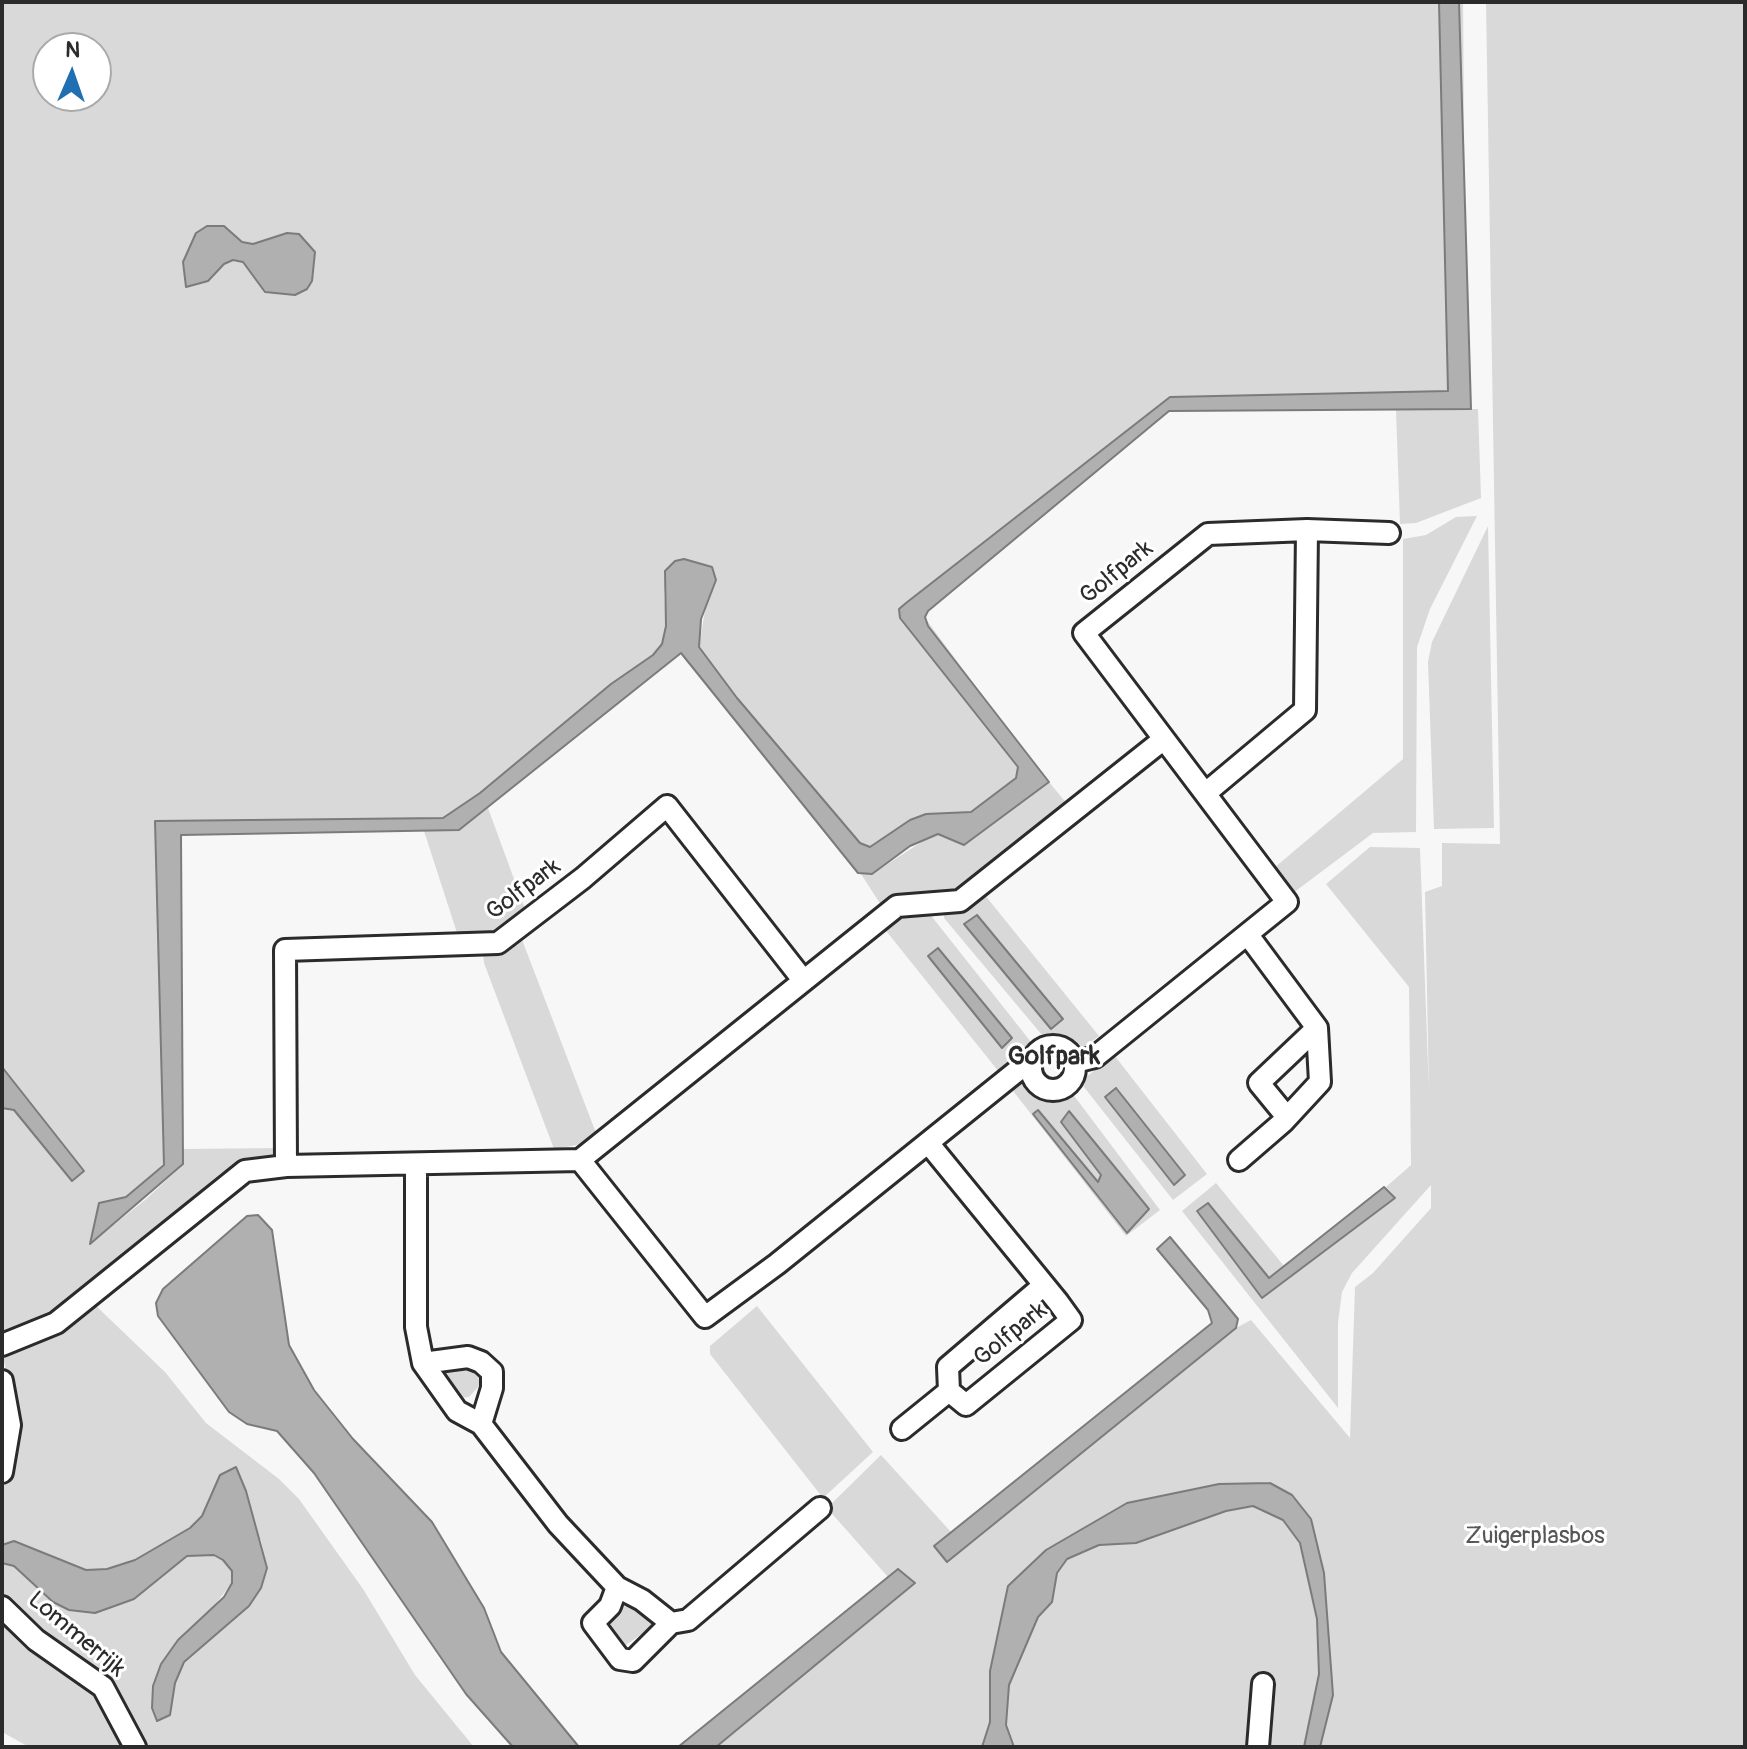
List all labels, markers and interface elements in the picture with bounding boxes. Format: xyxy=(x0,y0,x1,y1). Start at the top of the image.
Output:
north arrow xyxy=(32,32,112,112)
text: N xyxy=(65,36,81,64)
street label: Golfpark xyxy=(1075,535,1159,611)
street label: Golfpark xyxy=(481,853,567,927)
district label: Golfpark xyxy=(1008,1041,1100,1073)
street label: Golfpark xyxy=(969,1297,1053,1373)
park label: Zuigerplasbos xyxy=(1465,1523,1605,1551)
street label: Lommerrijk xyxy=(22,1586,130,1684)

